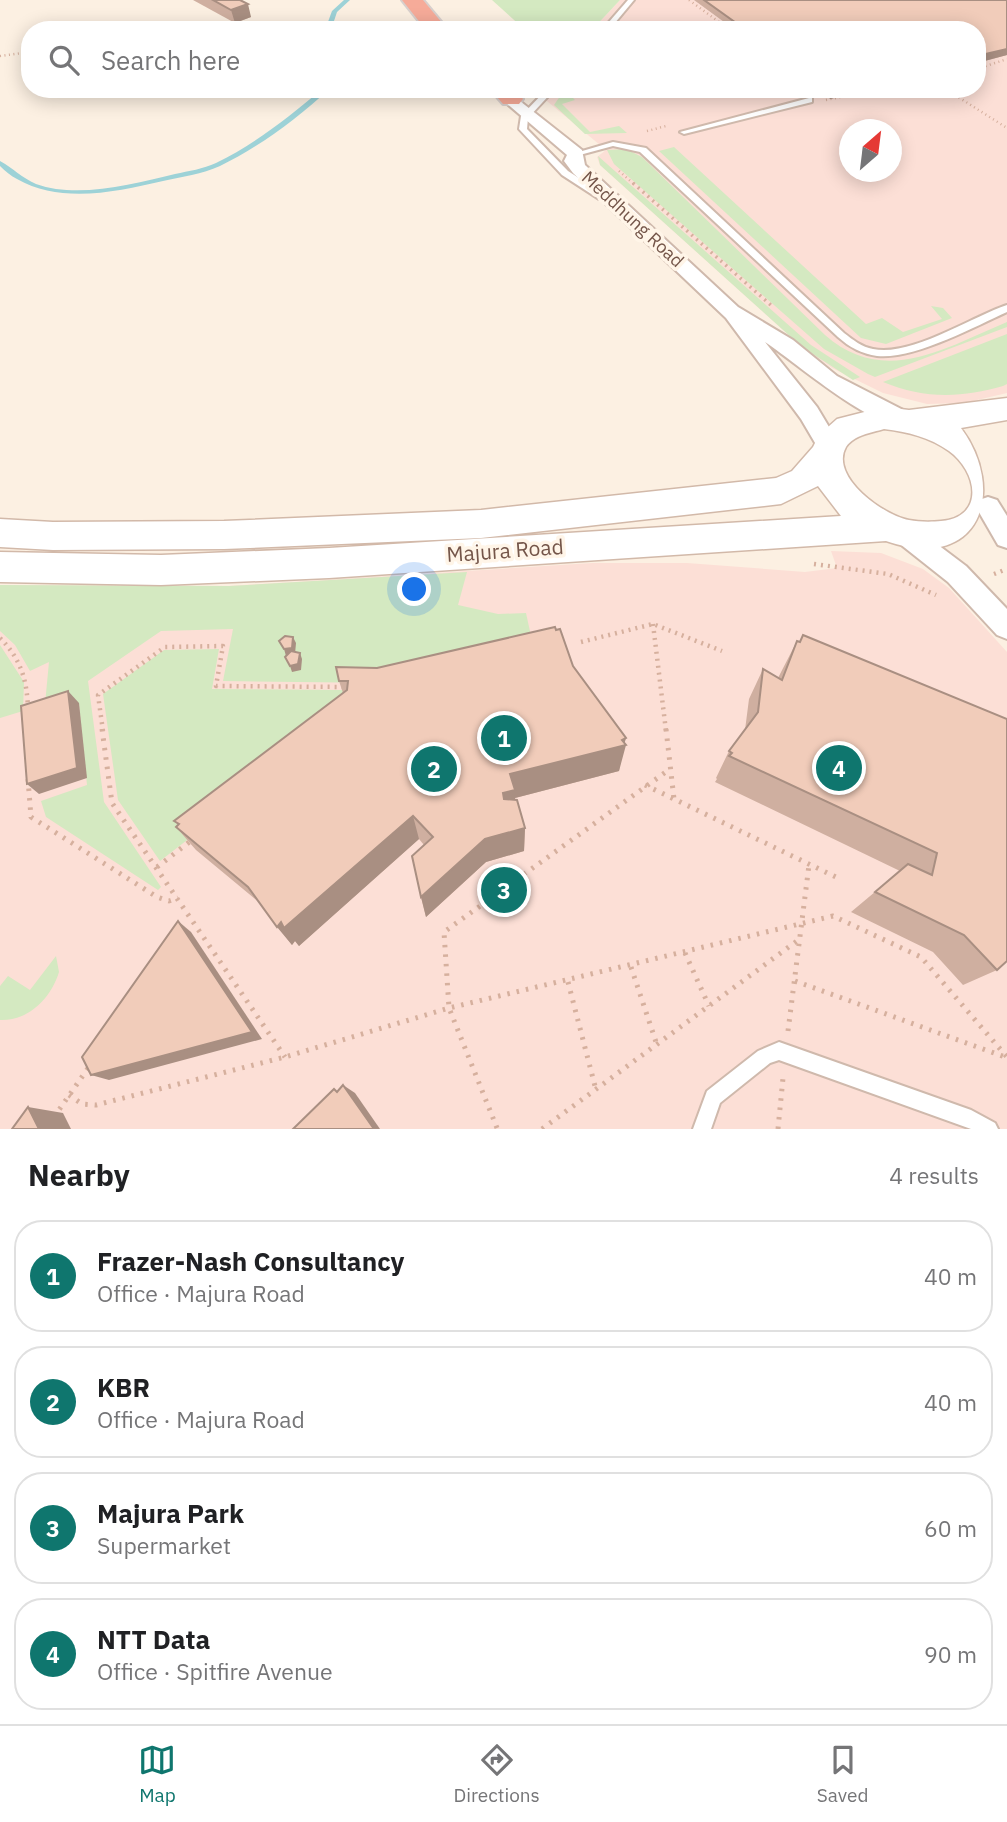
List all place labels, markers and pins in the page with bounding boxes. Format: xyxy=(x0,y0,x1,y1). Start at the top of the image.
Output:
pin: 1 xyxy=(481,712,527,764)
pin: 4 xyxy=(816,742,862,794)
pin: 2 xyxy=(411,743,457,795)
pin: 3 xyxy=(481,864,527,916)

